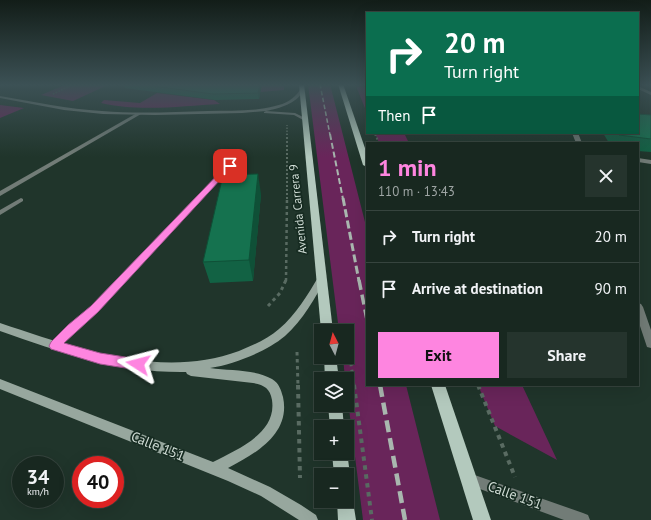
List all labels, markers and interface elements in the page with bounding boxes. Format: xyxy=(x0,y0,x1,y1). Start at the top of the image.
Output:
text: 20 m xyxy=(444,24,505,61)
icon: right xyxy=(378,28,430,80)
text: Turn right xyxy=(444,60,519,83)
icon: arrive xyxy=(418,104,440,126)
text: Then xyxy=(378,106,410,125)
pin xyxy=(213,149,247,183)
text: 1 min xyxy=(378,152,437,183)
icon: arrive xyxy=(219,155,241,177)
button: close xyxy=(585,155,627,197)
street label: Avenida Carrera 9 xyxy=(285,163,310,255)
text: 110 m · 13:43 xyxy=(378,183,455,200)
icon: right xyxy=(378,226,400,248)
text: Turn right xyxy=(412,227,475,246)
text: 20 m xyxy=(594,227,627,246)
icon: arrive xyxy=(378,278,400,300)
text: Arrive at destination xyxy=(412,279,543,298)
text: 90 m xyxy=(594,279,627,298)
north arrow xyxy=(314,324,354,364)
map controls xyxy=(314,324,354,508)
button: Exit xyxy=(378,332,499,378)
button: Share xyxy=(507,332,627,378)
position arrow xyxy=(117,343,159,385)
button: layers xyxy=(314,372,354,412)
button: + xyxy=(314,420,354,460)
street label: Calle 151 xyxy=(128,427,188,465)
speed limit sign: 40 xyxy=(72,456,124,508)
text: 34 xyxy=(27,464,49,490)
button: − xyxy=(314,468,354,508)
street label: Calle 151 xyxy=(485,477,545,513)
text: km/h xyxy=(27,485,49,498)

